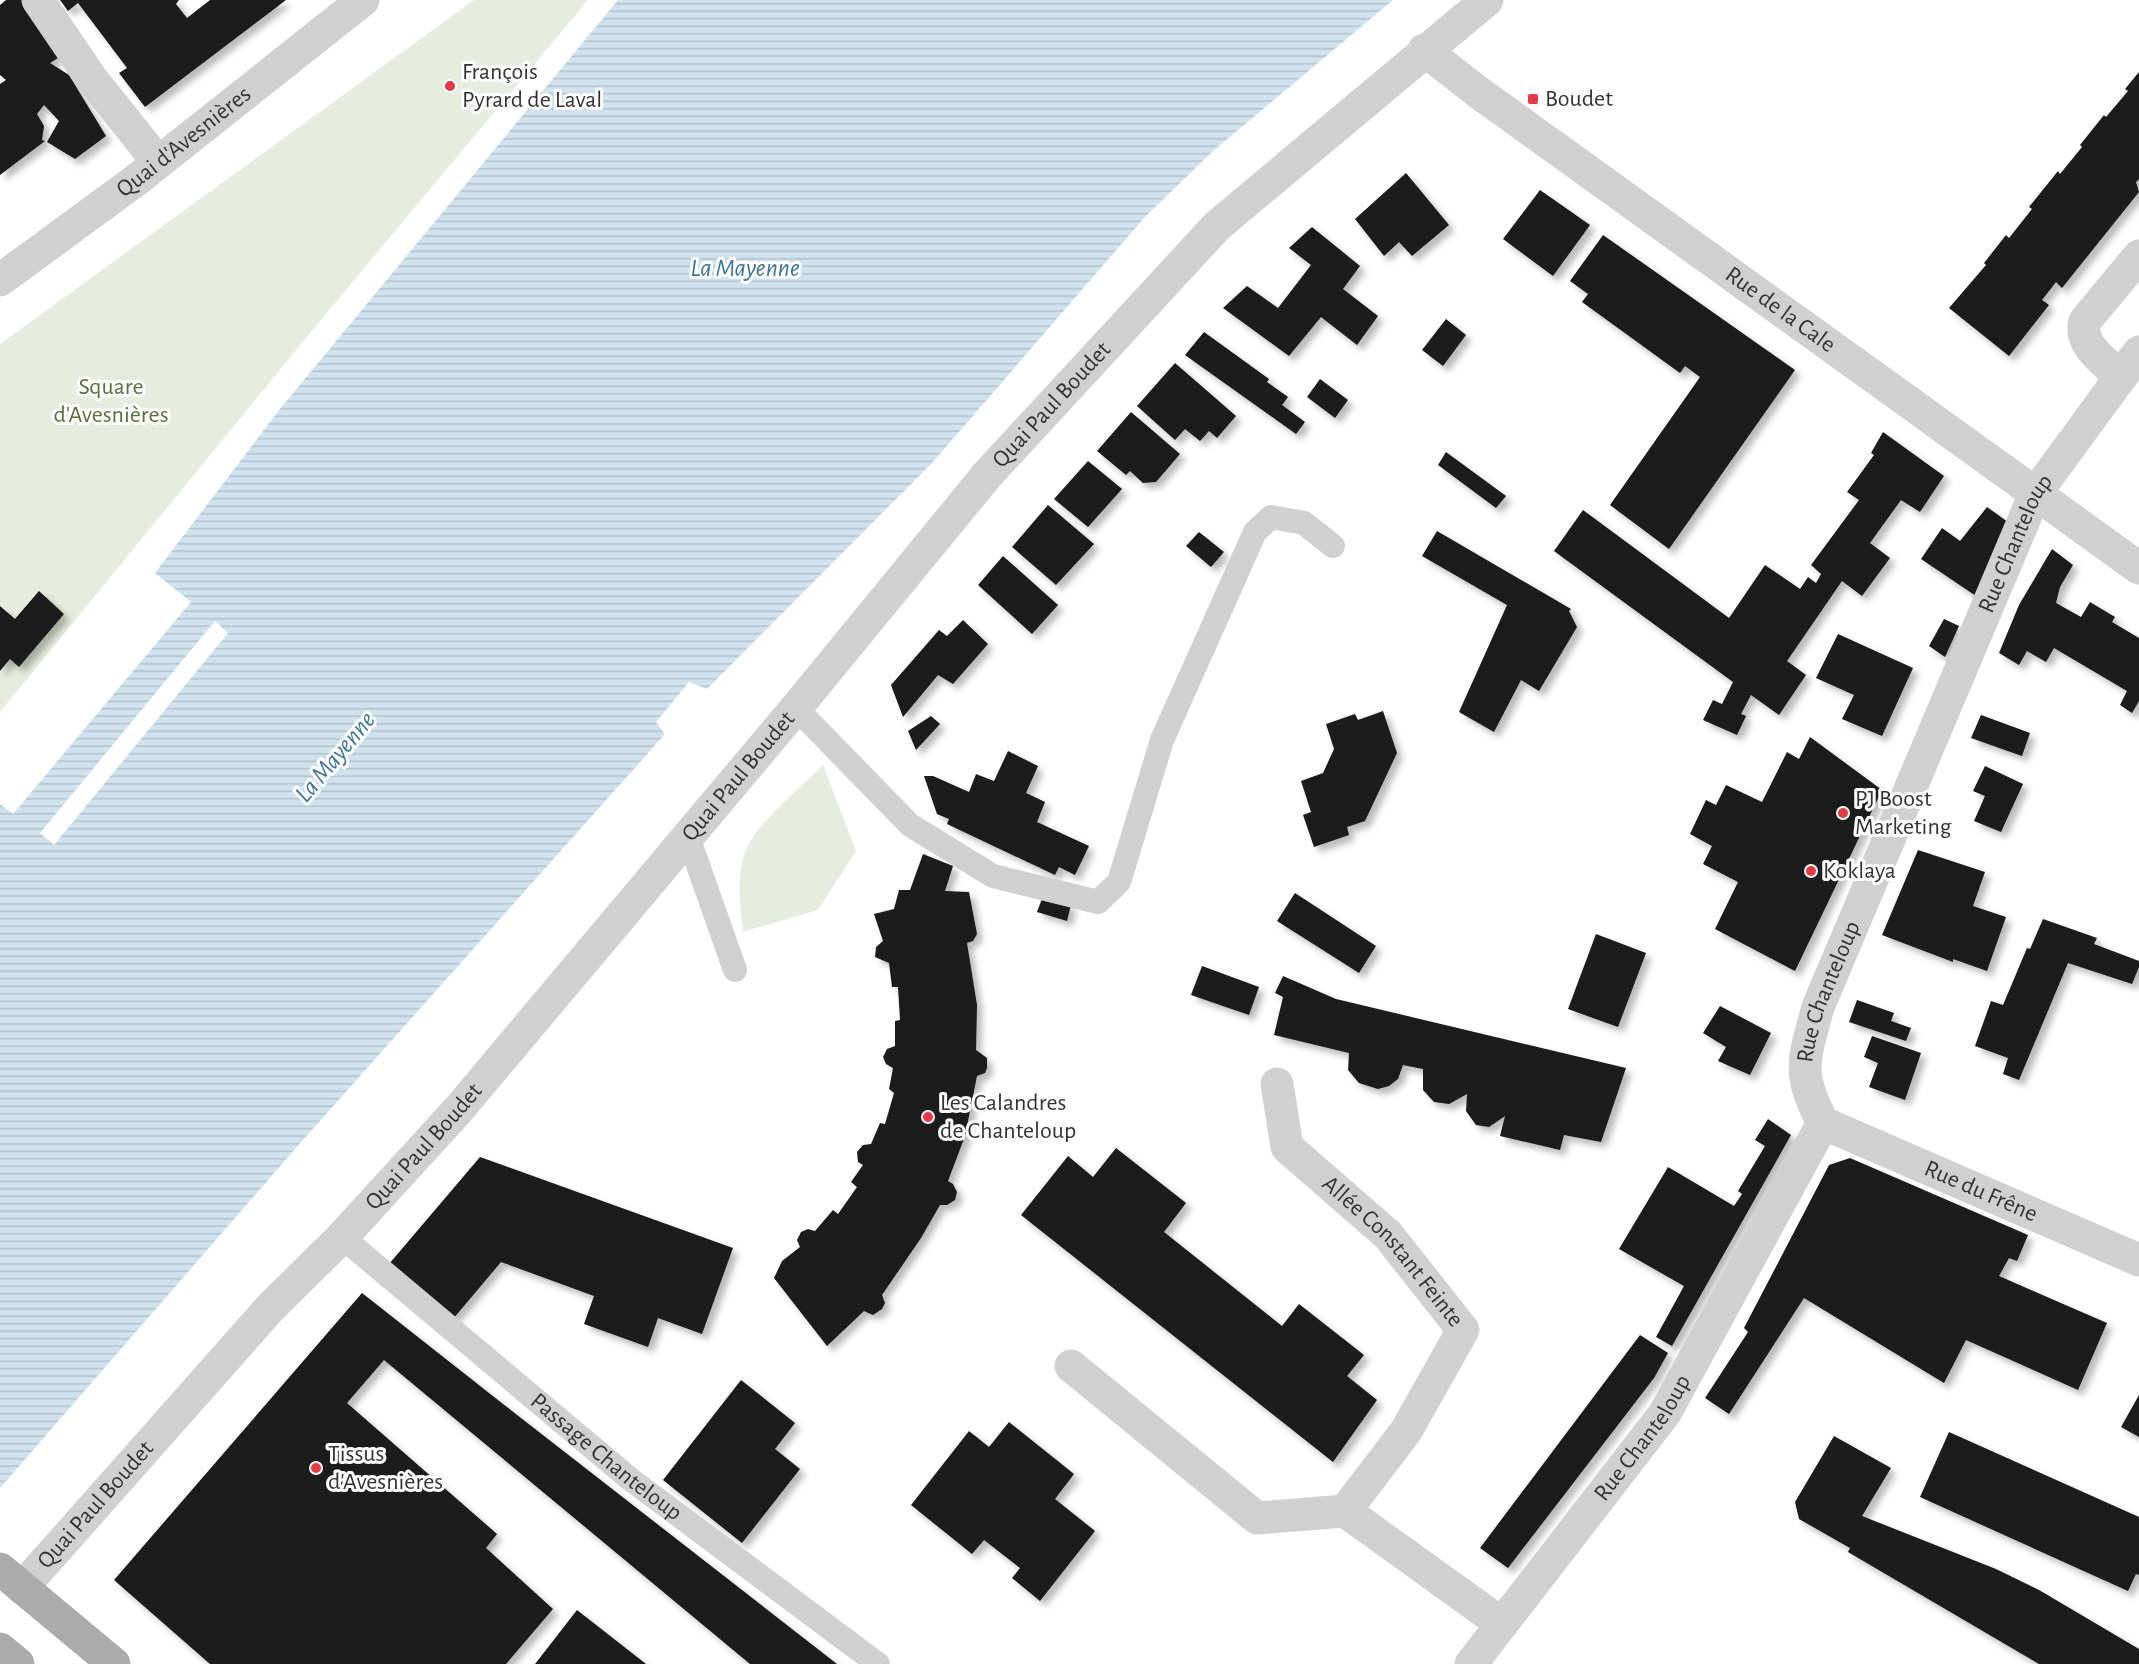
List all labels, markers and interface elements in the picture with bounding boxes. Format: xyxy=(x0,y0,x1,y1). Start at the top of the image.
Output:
place label: François Pyrard de Laval xyxy=(462,60,602,112)
marker: François Pyrard de Laval xyxy=(443,79,457,93)
street label: Quai d'Avesnières xyxy=(112,82,256,202)
place label: Boudet xyxy=(1545,87,1613,111)
marker: Boudet xyxy=(1526,92,1540,106)
water label: La Mayenne xyxy=(690,255,800,281)
street label: Rue de la Cale xyxy=(1721,262,1840,357)
street label: Quai Paul Boudet xyxy=(988,337,1116,472)
park label: Square d'Avesnières xyxy=(53,375,169,427)
street label: Rue Chanteloup xyxy=(1974,470,2057,616)
water label: La Mayenne xyxy=(290,707,380,807)
street label: Quai Paul Boudet xyxy=(677,707,800,846)
place label: PJ Boost Marketing xyxy=(1855,787,1952,839)
marker: PJ Boost Marketing xyxy=(1836,806,1850,820)
place label: Koklaya xyxy=(1823,859,1896,883)
marker: Koklaya xyxy=(1804,864,1818,878)
street label: Rue Chanteloup xyxy=(1793,918,1865,1064)
street label: Quai Paul Boudet xyxy=(361,1079,487,1215)
place label: Les Calandres de Chanteloup xyxy=(940,1091,1076,1143)
marker: Les Calandres de Chanteloup xyxy=(921,1110,935,1124)
street label: Rue du Frêne xyxy=(1921,1156,2041,1226)
street label: Allée Constant Feinte xyxy=(1318,1171,1468,1332)
street label: Rue Chanteloup xyxy=(1590,1371,1695,1506)
street label: Passage Chanteloup xyxy=(526,1389,686,1525)
street label: Quai Paul Boudet xyxy=(33,1436,158,1573)
place label: Tissus d'Avesnières xyxy=(328,1442,443,1494)
marker: Tissus d'Avesnières xyxy=(309,1461,323,1475)

